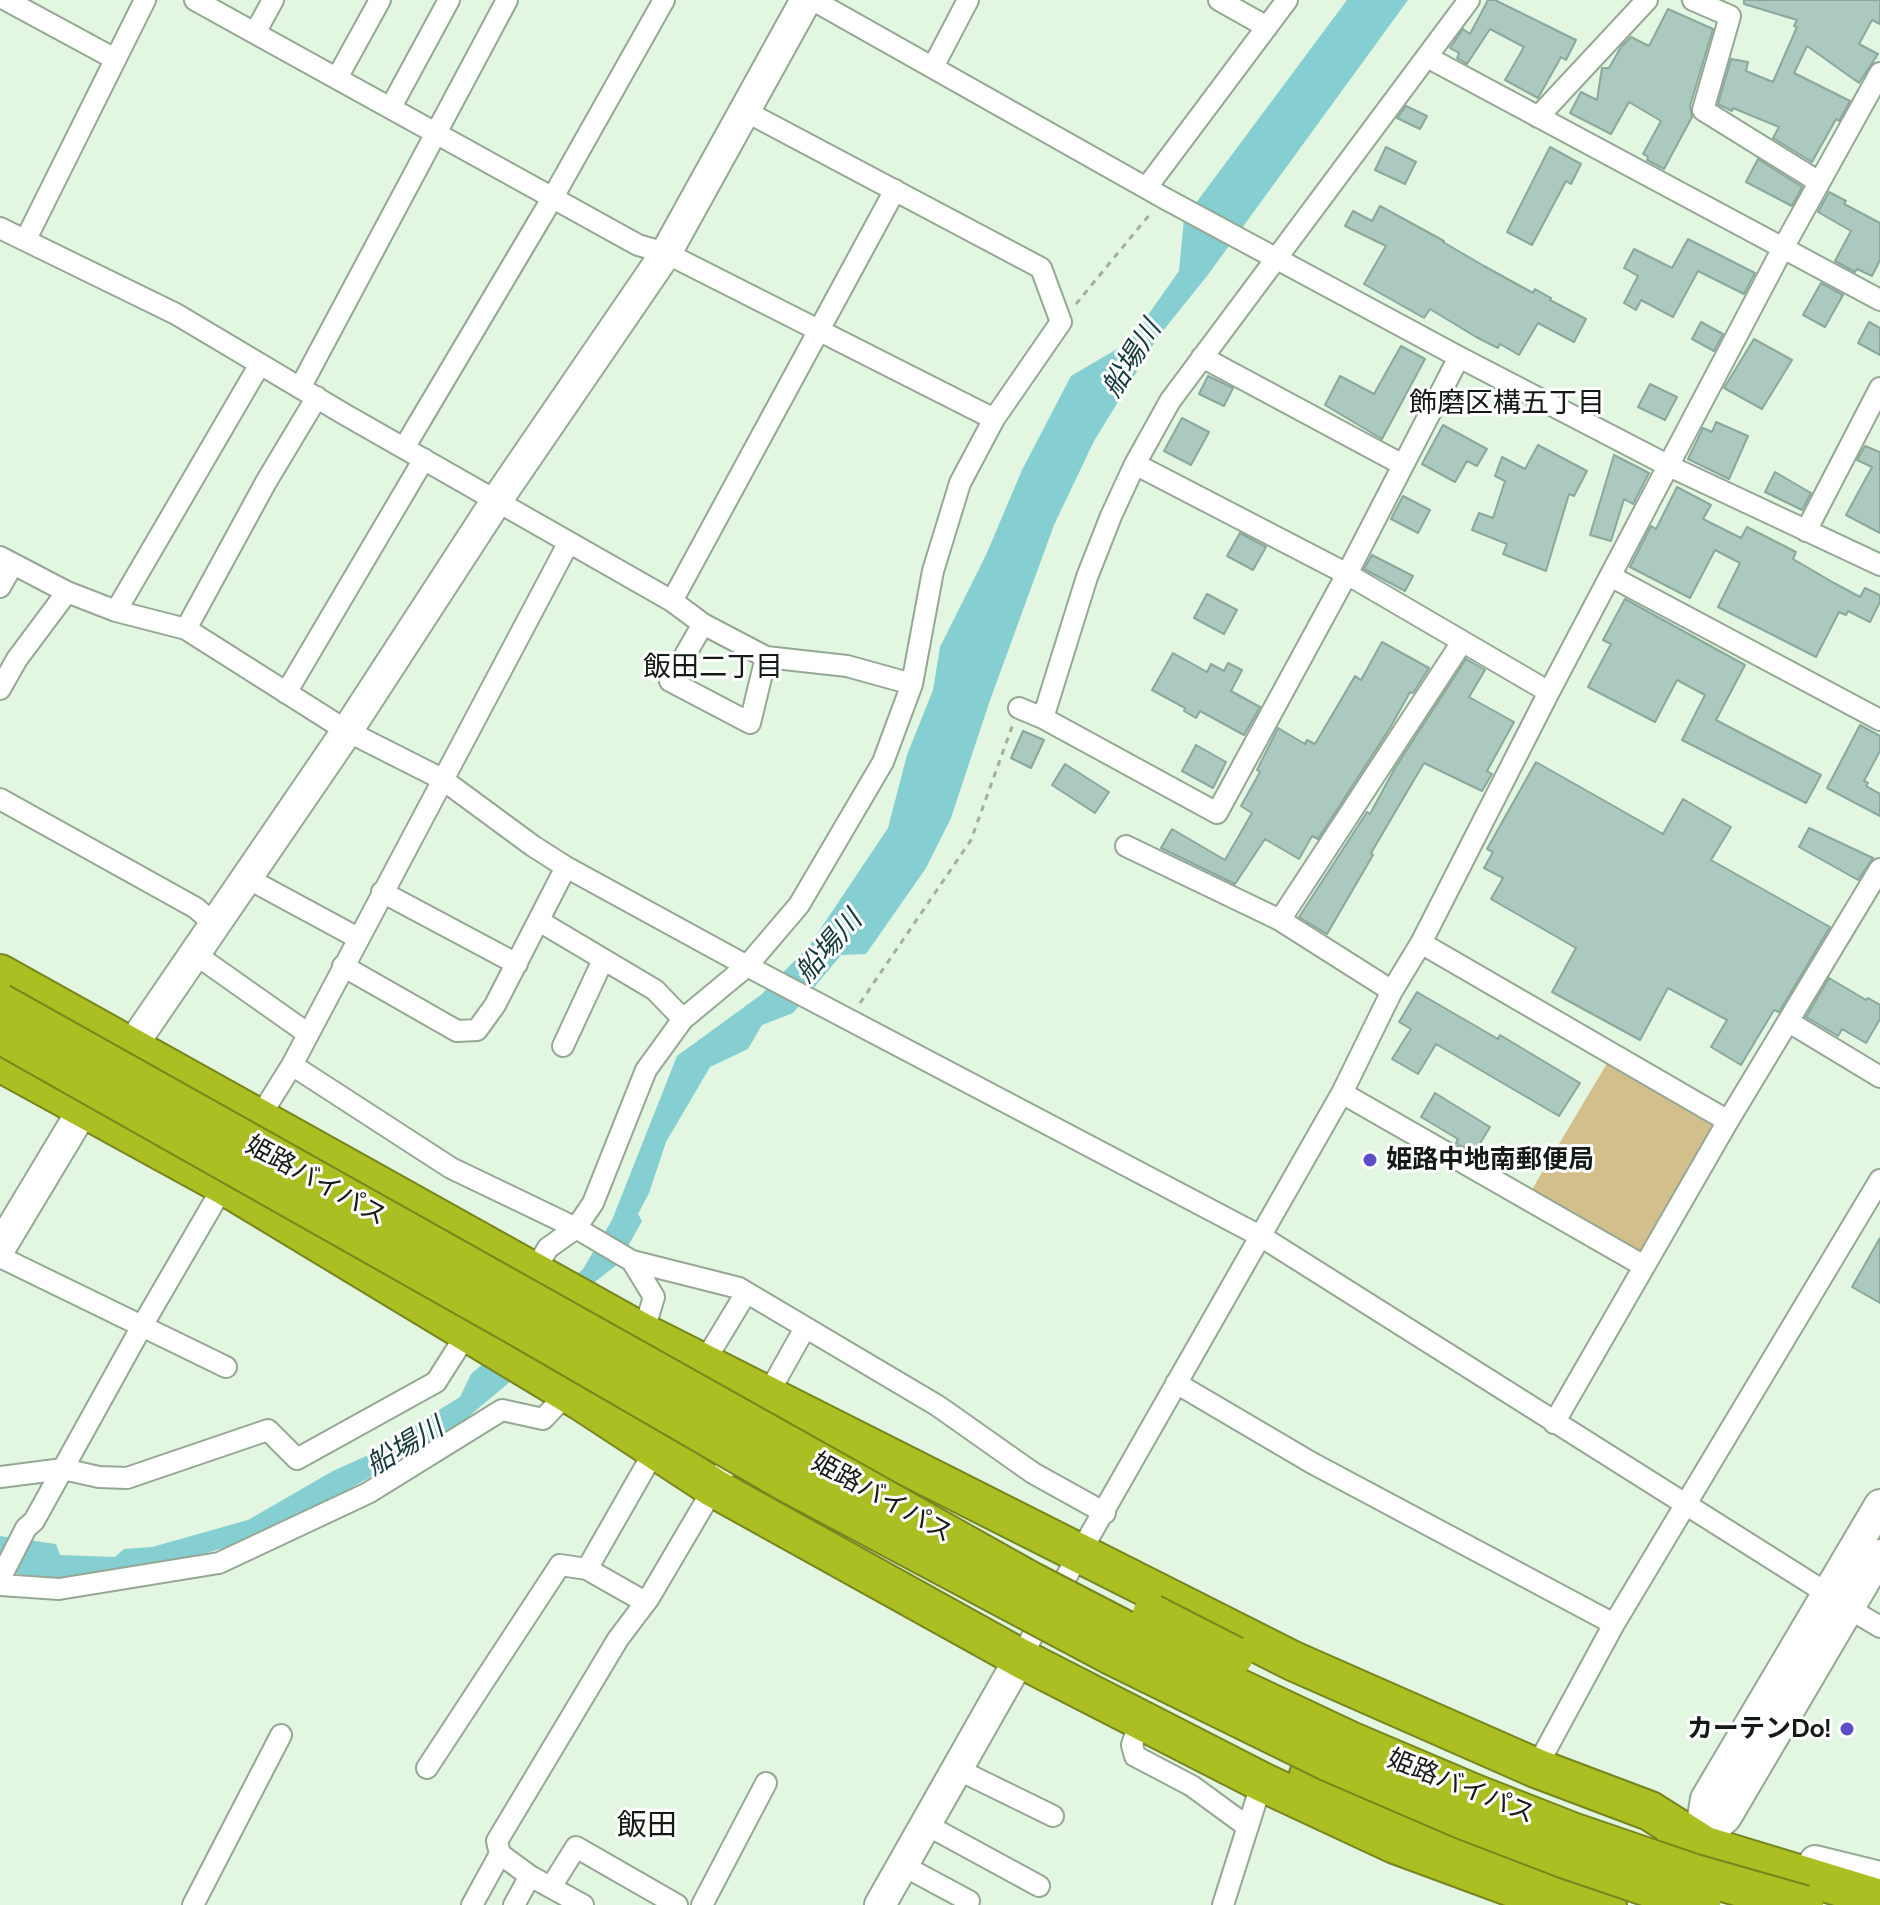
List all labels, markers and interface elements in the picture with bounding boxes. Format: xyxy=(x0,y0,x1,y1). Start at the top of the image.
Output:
water label: 船場川 xyxy=(1095,314,1169,404)
district label: 飾磨区構五丁目 xyxy=(1409,387,1605,421)
district label: 飯田二丁目 xyxy=(643,651,783,685)
water label: 船場川 xyxy=(789,904,869,990)
street label: 姫路バイパス xyxy=(240,1130,392,1232)
place label: 姫路中地南郵便局 xyxy=(1386,1144,1594,1176)
marker: 姫路中地南郵便局 xyxy=(1361,1151,1379,1169)
water label: 船場川 xyxy=(360,1411,450,1483)
street label: 姫路バイパス xyxy=(806,1447,958,1549)
place label: カーテンDo! xyxy=(1687,1713,1831,1745)
marker: カーテンDo! xyxy=(1838,1720,1856,1738)
street label: 姫路バイパス xyxy=(1383,1743,1539,1831)
district label: 飯田 xyxy=(617,1808,677,1844)

